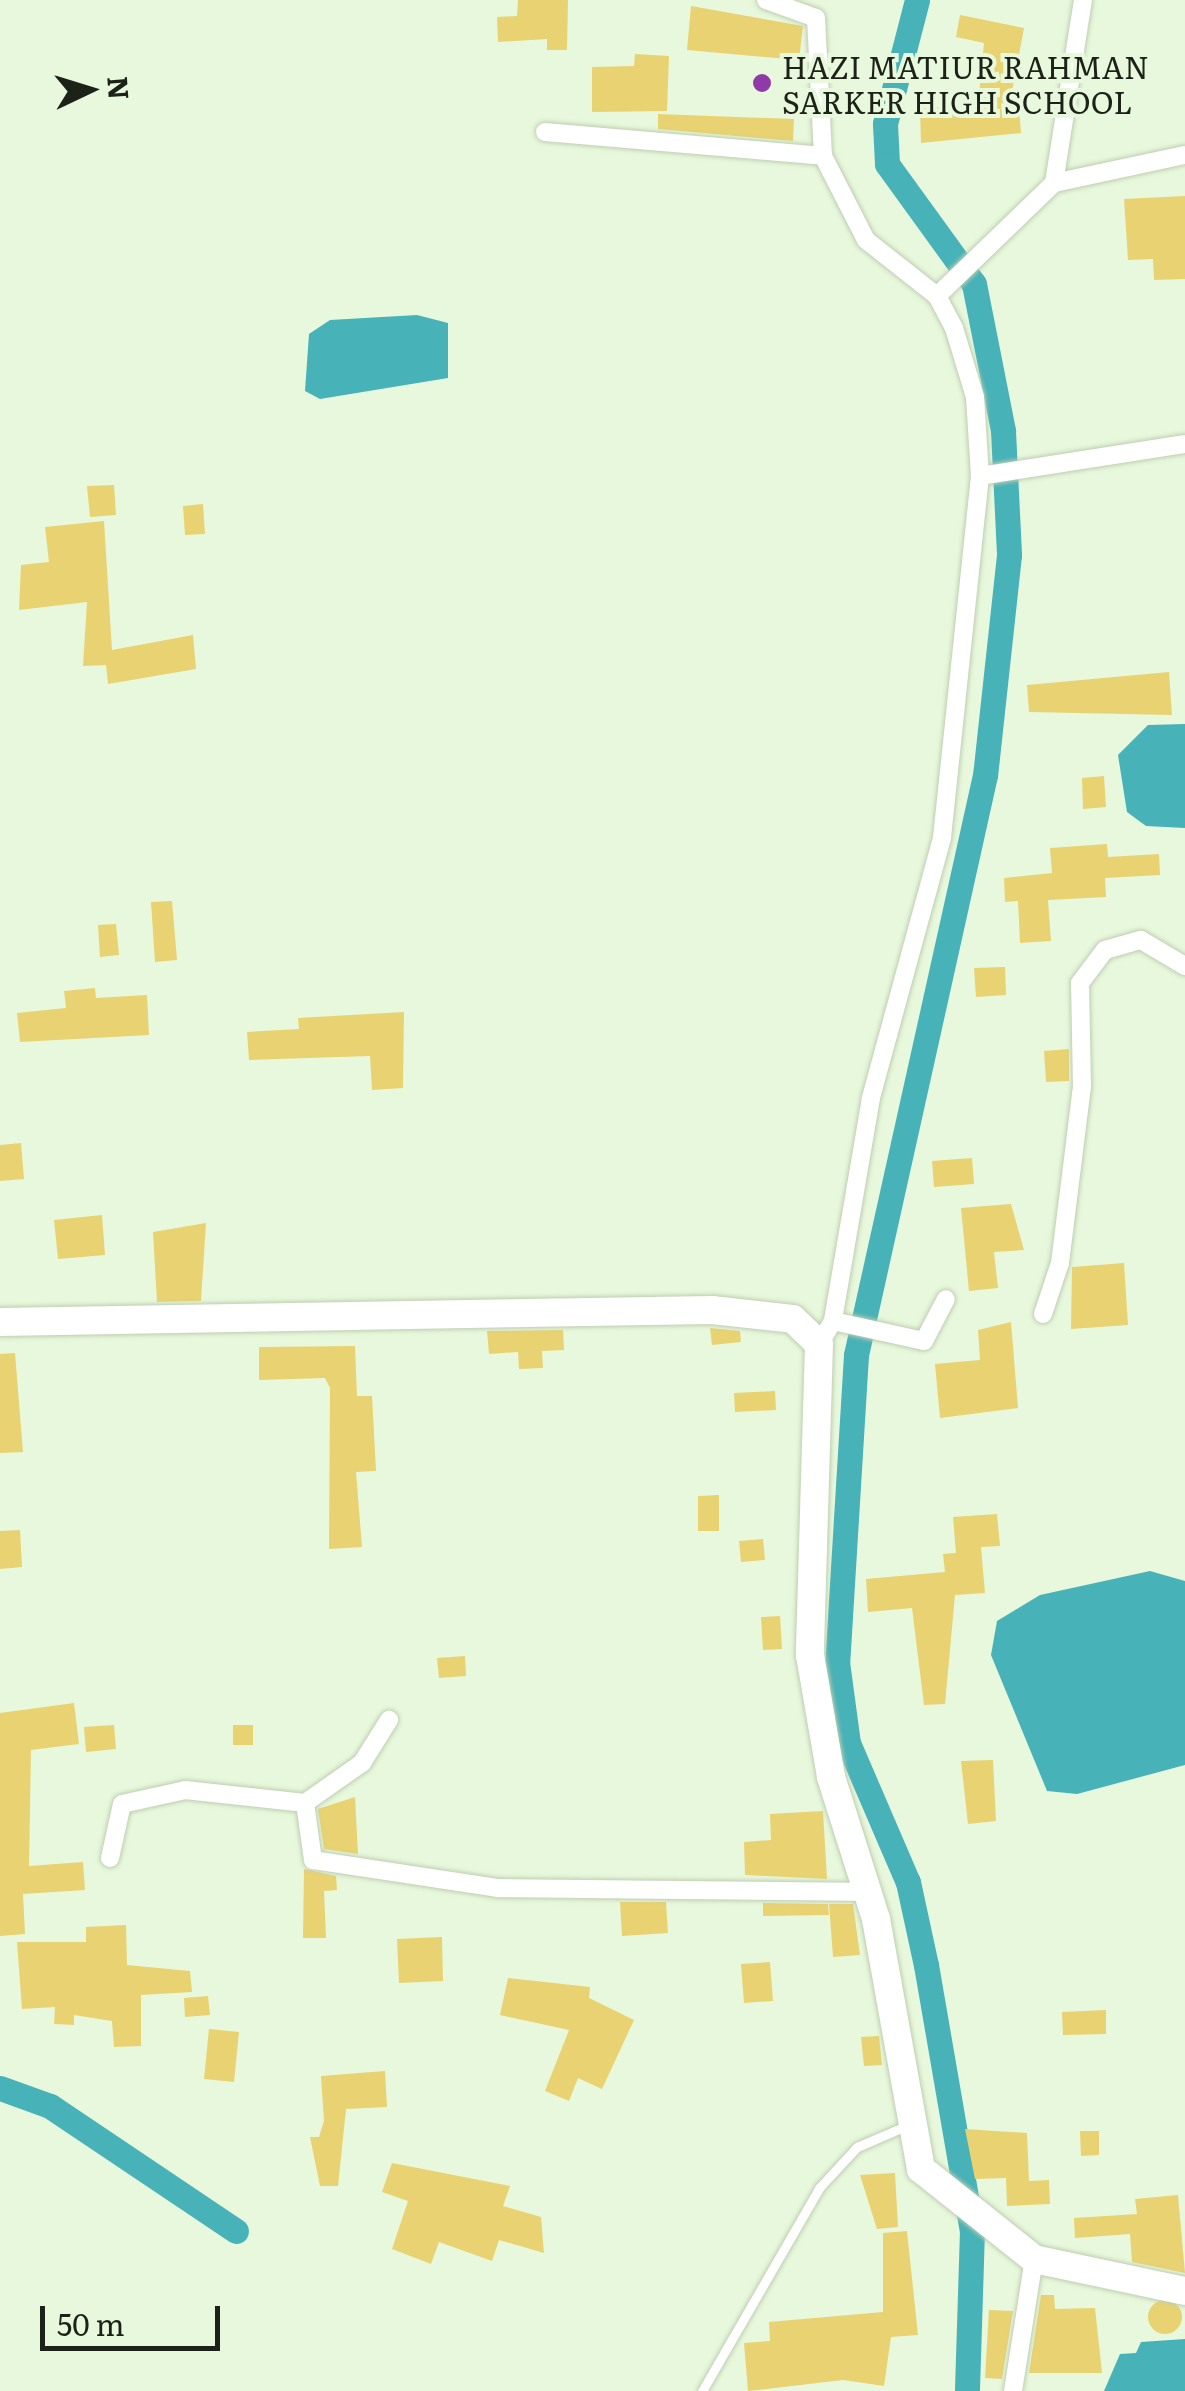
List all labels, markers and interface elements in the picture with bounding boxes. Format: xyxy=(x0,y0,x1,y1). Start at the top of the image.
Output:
north arrow xyxy=(40,40,140,140)
place label: HAZI MATIUR RAHMAN SARKER HIGH SCHOOL xyxy=(782,48,1149,118)
marker: HAZI MATIUR RAHMAN SARKER HIGH SCHOOL xyxy=(751,72,773,94)
text: N xyxy=(98,75,142,101)
scale bar xyxy=(45,2286,225,2348)
text: 50 m xyxy=(57,2301,125,2345)

